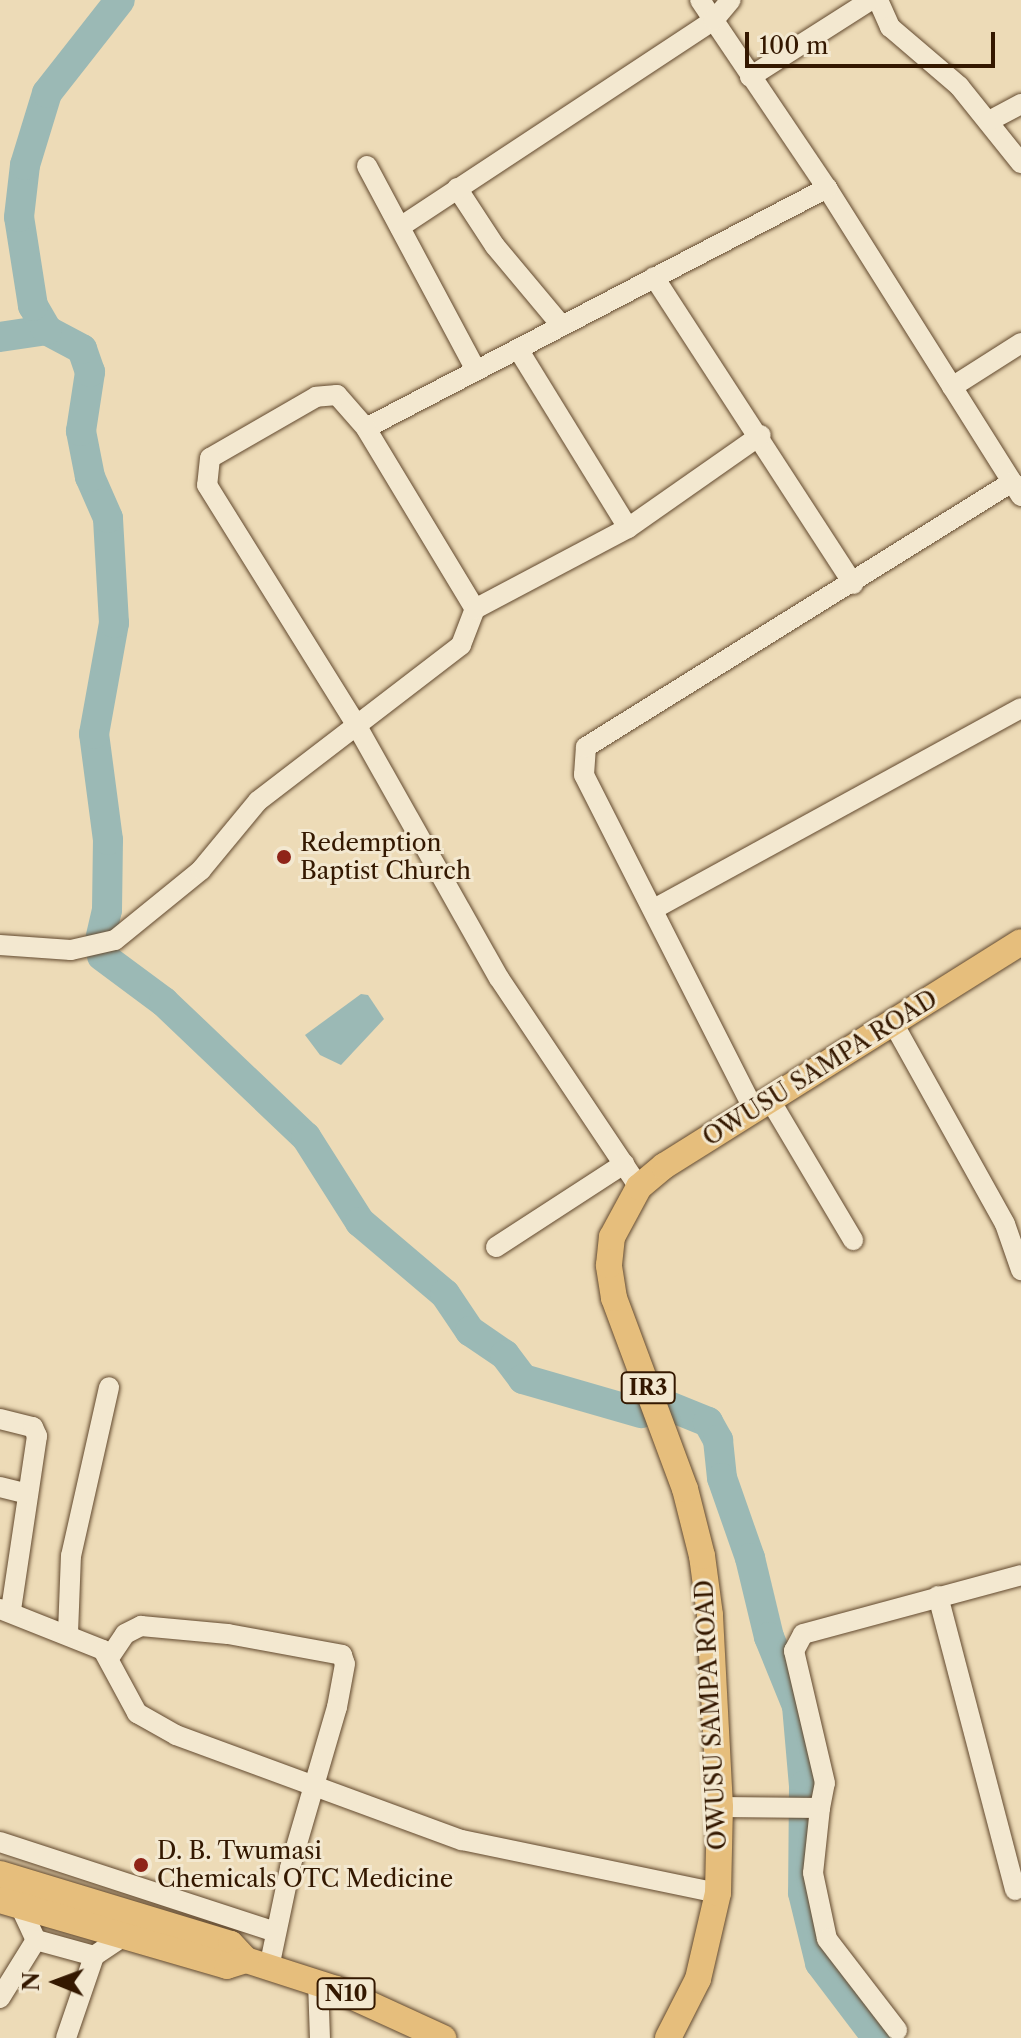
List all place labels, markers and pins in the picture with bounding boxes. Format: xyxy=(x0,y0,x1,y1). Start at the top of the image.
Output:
place label: Redemption Baptist Church xyxy=(300,829,471,885)
marker: Redemption Baptist Church xyxy=(275,848,293,866)
place label: D. B. Twumasi Chemicals OTC Medicine xyxy=(157,1837,453,1893)
marker: D. B. Twumasi Chemicals OTC Medicine xyxy=(132,1856,150,1874)

